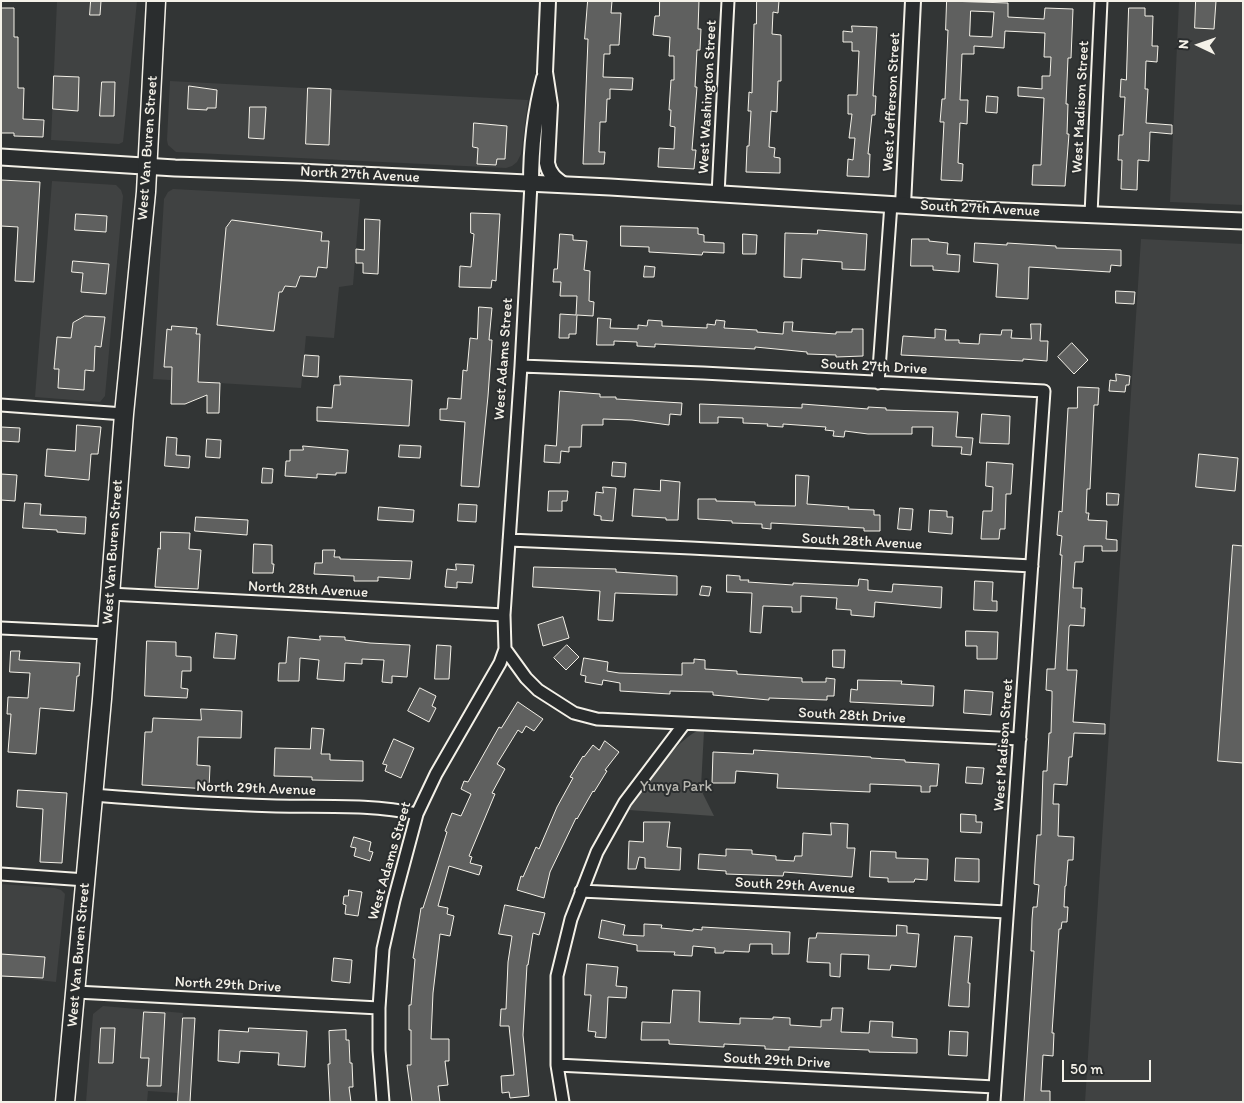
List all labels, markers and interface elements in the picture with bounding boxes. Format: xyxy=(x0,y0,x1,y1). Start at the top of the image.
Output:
street label: West Washington Street xyxy=(695,19,721,175)
north arrow xyxy=(1174,20,1224,70)
street label: West Jefferson Street xyxy=(879,32,905,172)
text: N xyxy=(1175,39,1192,49)
street label: West Madison Street xyxy=(1069,40,1093,174)
street label: West Van Buren Street xyxy=(134,75,162,221)
street label: North 27th Avenue xyxy=(300,163,420,187)
street label: South 27th Avenue xyxy=(920,197,1040,221)
street label: West Adams Street xyxy=(491,297,517,421)
street label: South 27th Drive xyxy=(820,355,928,379)
street label: West Van Buren Street xyxy=(99,479,127,625)
street label: South 28th Avenue xyxy=(801,530,923,554)
street label: North 28th Avenue xyxy=(247,578,369,602)
street label: West Madison Street xyxy=(990,678,1018,812)
street label: South 28th Drive xyxy=(798,704,906,728)
street label: North 29th Avenue xyxy=(196,778,316,800)
park label: Yunya Park xyxy=(640,778,712,796)
street label: West Adams Street xyxy=(364,800,416,922)
street label: South 29th Avenue xyxy=(734,874,856,898)
street label: West Van Buren Street xyxy=(64,882,94,1028)
street label: North 29th Drive xyxy=(174,973,282,997)
street label: South 29th Drive xyxy=(723,1049,831,1073)
scale bar xyxy=(1064,1050,1153,1082)
text: 50 m xyxy=(1070,1060,1103,1078)

